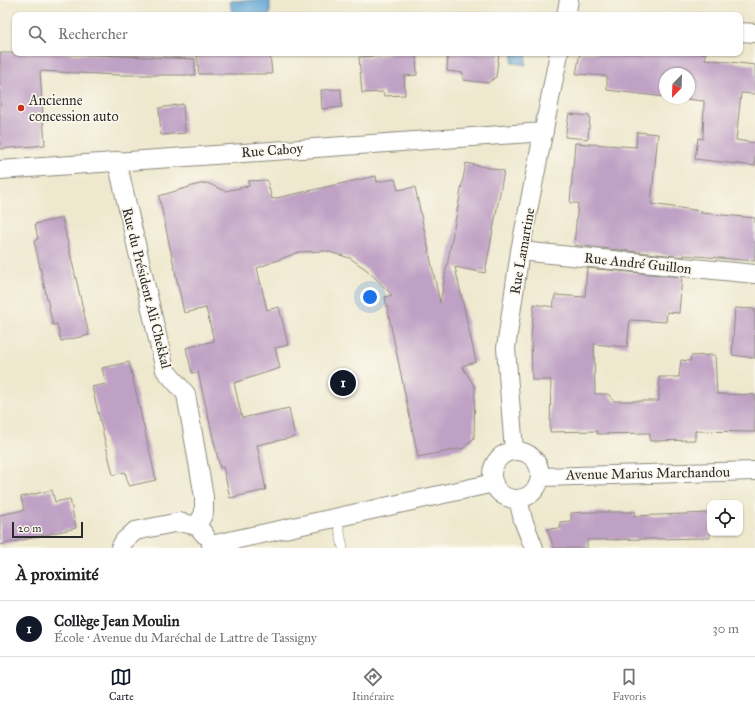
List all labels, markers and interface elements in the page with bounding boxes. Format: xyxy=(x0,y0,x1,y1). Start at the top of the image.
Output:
search box xyxy=(12,12,743,56)
icon: search xyxy=(26,23,48,45)
text: Rechercher xyxy=(58,25,128,43)
north arrow xyxy=(659,68,695,104)
place label: Ancienne concession auto xyxy=(28,92,119,125)
marker: Ancienne concession auto xyxy=(16,103,26,113)
street label: Rue Caboy xyxy=(241,140,304,161)
street label: Rue du Président Ali Chekkal xyxy=(118,206,175,371)
street label: Rue Lamartine xyxy=(507,206,538,296)
street label: Rue André Guillon xyxy=(583,249,693,278)
your location xyxy=(360,287,380,307)
pin: 1 xyxy=(330,368,356,398)
street label: Avenue Marius Marchandou xyxy=(565,464,731,483)
map controls xyxy=(707,500,743,536)
button: locate xyxy=(707,500,743,536)
scale bar xyxy=(12,520,83,539)
text: 20 m xyxy=(18,522,41,535)
text: À proximité xyxy=(16,564,99,585)
text: Collège Jean Moulin xyxy=(54,612,180,630)
text: 1 xyxy=(26,621,32,637)
text: 30 m xyxy=(713,621,739,637)
text: École · Avenue du Maréchal de Lattre de Tassigny xyxy=(54,630,317,646)
tab: Carte xyxy=(109,666,134,703)
tab: Itinéraire xyxy=(352,666,394,703)
tab: Favoris xyxy=(613,666,646,703)

